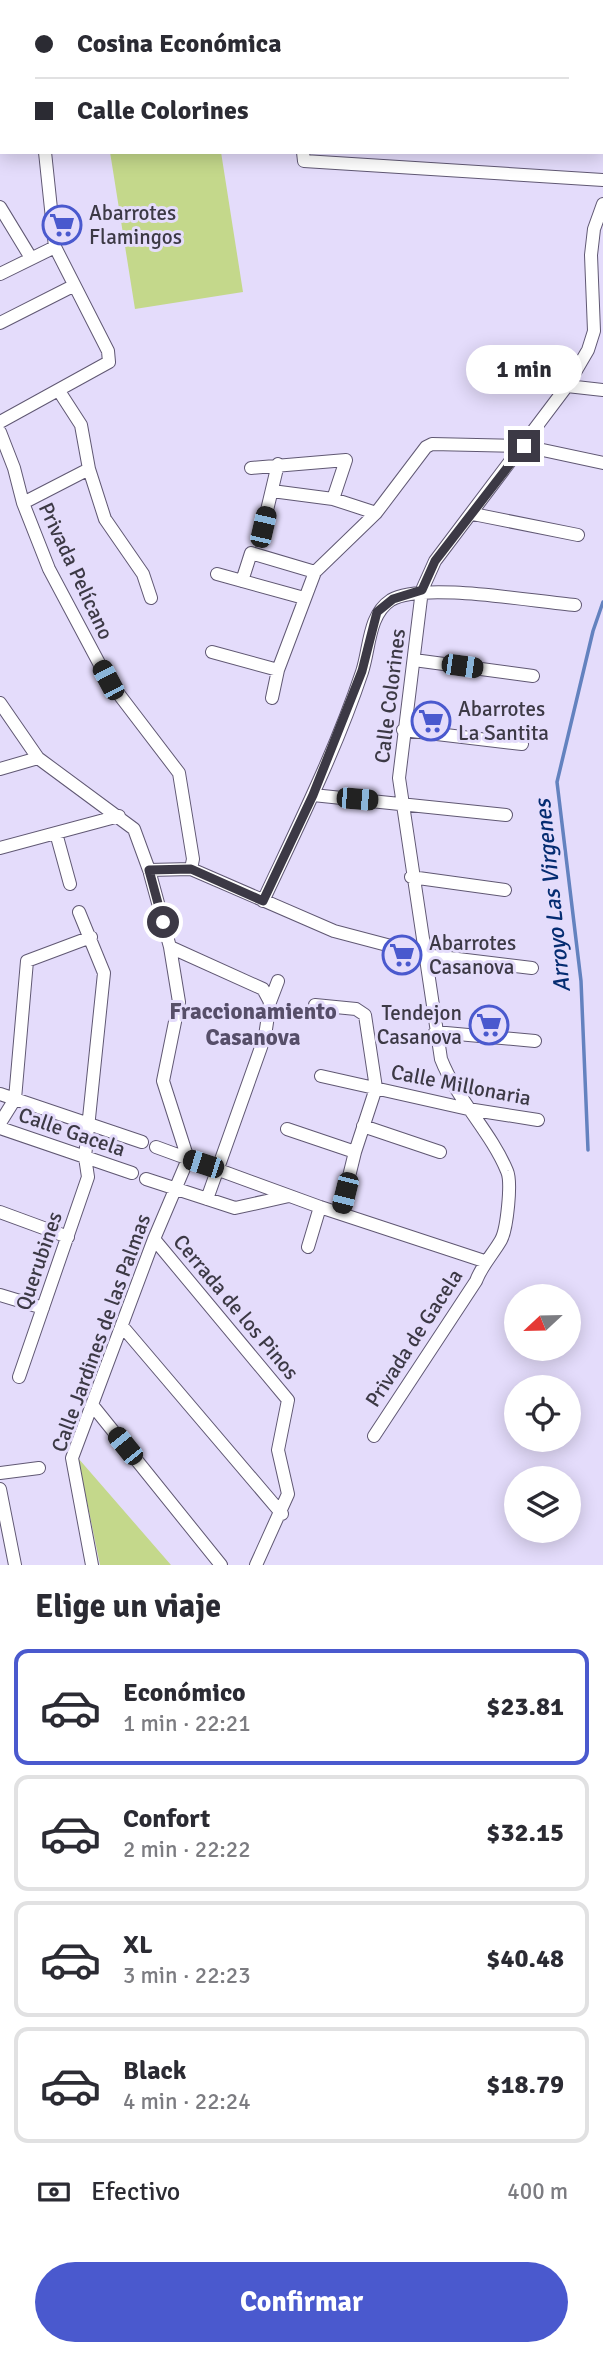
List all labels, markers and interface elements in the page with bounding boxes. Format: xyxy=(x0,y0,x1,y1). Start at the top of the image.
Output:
text: Cosina Económica xyxy=(77,28,282,60)
text: Calle Colorines xyxy=(77,95,248,127)
place label: Abarrotes Flamingos xyxy=(89,200,182,250)
supermarket icon: Abarrotes Flamingos xyxy=(41,204,83,246)
callout: 1 min xyxy=(466,344,582,394)
text: 1 min xyxy=(496,355,552,384)
route end xyxy=(508,430,540,462)
street label: Privada Pelícano xyxy=(33,498,119,644)
car xyxy=(249,504,278,550)
street label: Calle Colorines xyxy=(369,627,411,765)
car xyxy=(440,653,485,679)
car xyxy=(89,657,128,703)
place label: Abarrotes La Santita xyxy=(458,696,549,746)
supermarket icon: Abarrotes La Santita xyxy=(410,700,452,742)
car xyxy=(336,787,379,811)
water label: Arroyo Las Virgenes xyxy=(528,796,577,994)
route start xyxy=(147,906,179,938)
place label: Abarrotes Casanova xyxy=(429,930,516,980)
supermarket icon: Abarrotes Casanova xyxy=(381,934,423,976)
district label: Fraccionamiento Casanova xyxy=(169,997,337,1052)
place label: Tendejon Casanova xyxy=(377,1000,462,1050)
supermarket icon: Tendejon Casanova xyxy=(468,1004,510,1046)
street label: Calle Millonaria xyxy=(389,1059,533,1111)
street label: Calle Gacela xyxy=(15,1102,129,1162)
car xyxy=(180,1148,227,1180)
car xyxy=(330,1170,361,1216)
street label: Querubines xyxy=(10,1208,68,1314)
street label: Calle Jardines de las Palmas xyxy=(46,1210,156,1456)
street label: Cerrada de los Pinos xyxy=(168,1229,304,1385)
street label: Privada de Gacela xyxy=(360,1264,468,1412)
north arrow xyxy=(504,1284,581,1362)
map controls xyxy=(504,1284,581,1543)
button: locate xyxy=(504,1375,581,1452)
car xyxy=(104,1423,147,1469)
button: layers xyxy=(504,1466,581,1543)
text: Elige un viaje xyxy=(35,1587,221,1626)
icon: car xyxy=(39,1676,102,1739)
text: Económico xyxy=(123,1677,246,1709)
text: $23.81 xyxy=(486,1691,564,1723)
text: 1 min · 22:21 xyxy=(123,1709,251,1738)
icon: car xyxy=(39,1802,102,1865)
text: Confort xyxy=(123,1803,210,1835)
text: $32.15 xyxy=(486,1817,564,1849)
text: 2 min · 22:22 xyxy=(123,1835,251,1864)
icon: car xyxy=(39,1928,102,1991)
text: XL xyxy=(123,1929,153,1961)
text: $40.48 xyxy=(486,1943,564,1975)
text: 3 min · 22:23 xyxy=(123,1961,251,1990)
icon: car xyxy=(39,2054,102,2117)
text: Black xyxy=(123,2055,186,2087)
text: $18.79 xyxy=(486,2069,564,2101)
text: 4 min · 22:24 xyxy=(123,2087,251,2116)
icon: cash xyxy=(35,2173,73,2211)
text: Efectivo xyxy=(91,2176,180,2208)
text: 400 m xyxy=(507,2177,568,2206)
button: Confirmar xyxy=(35,2262,568,2342)

